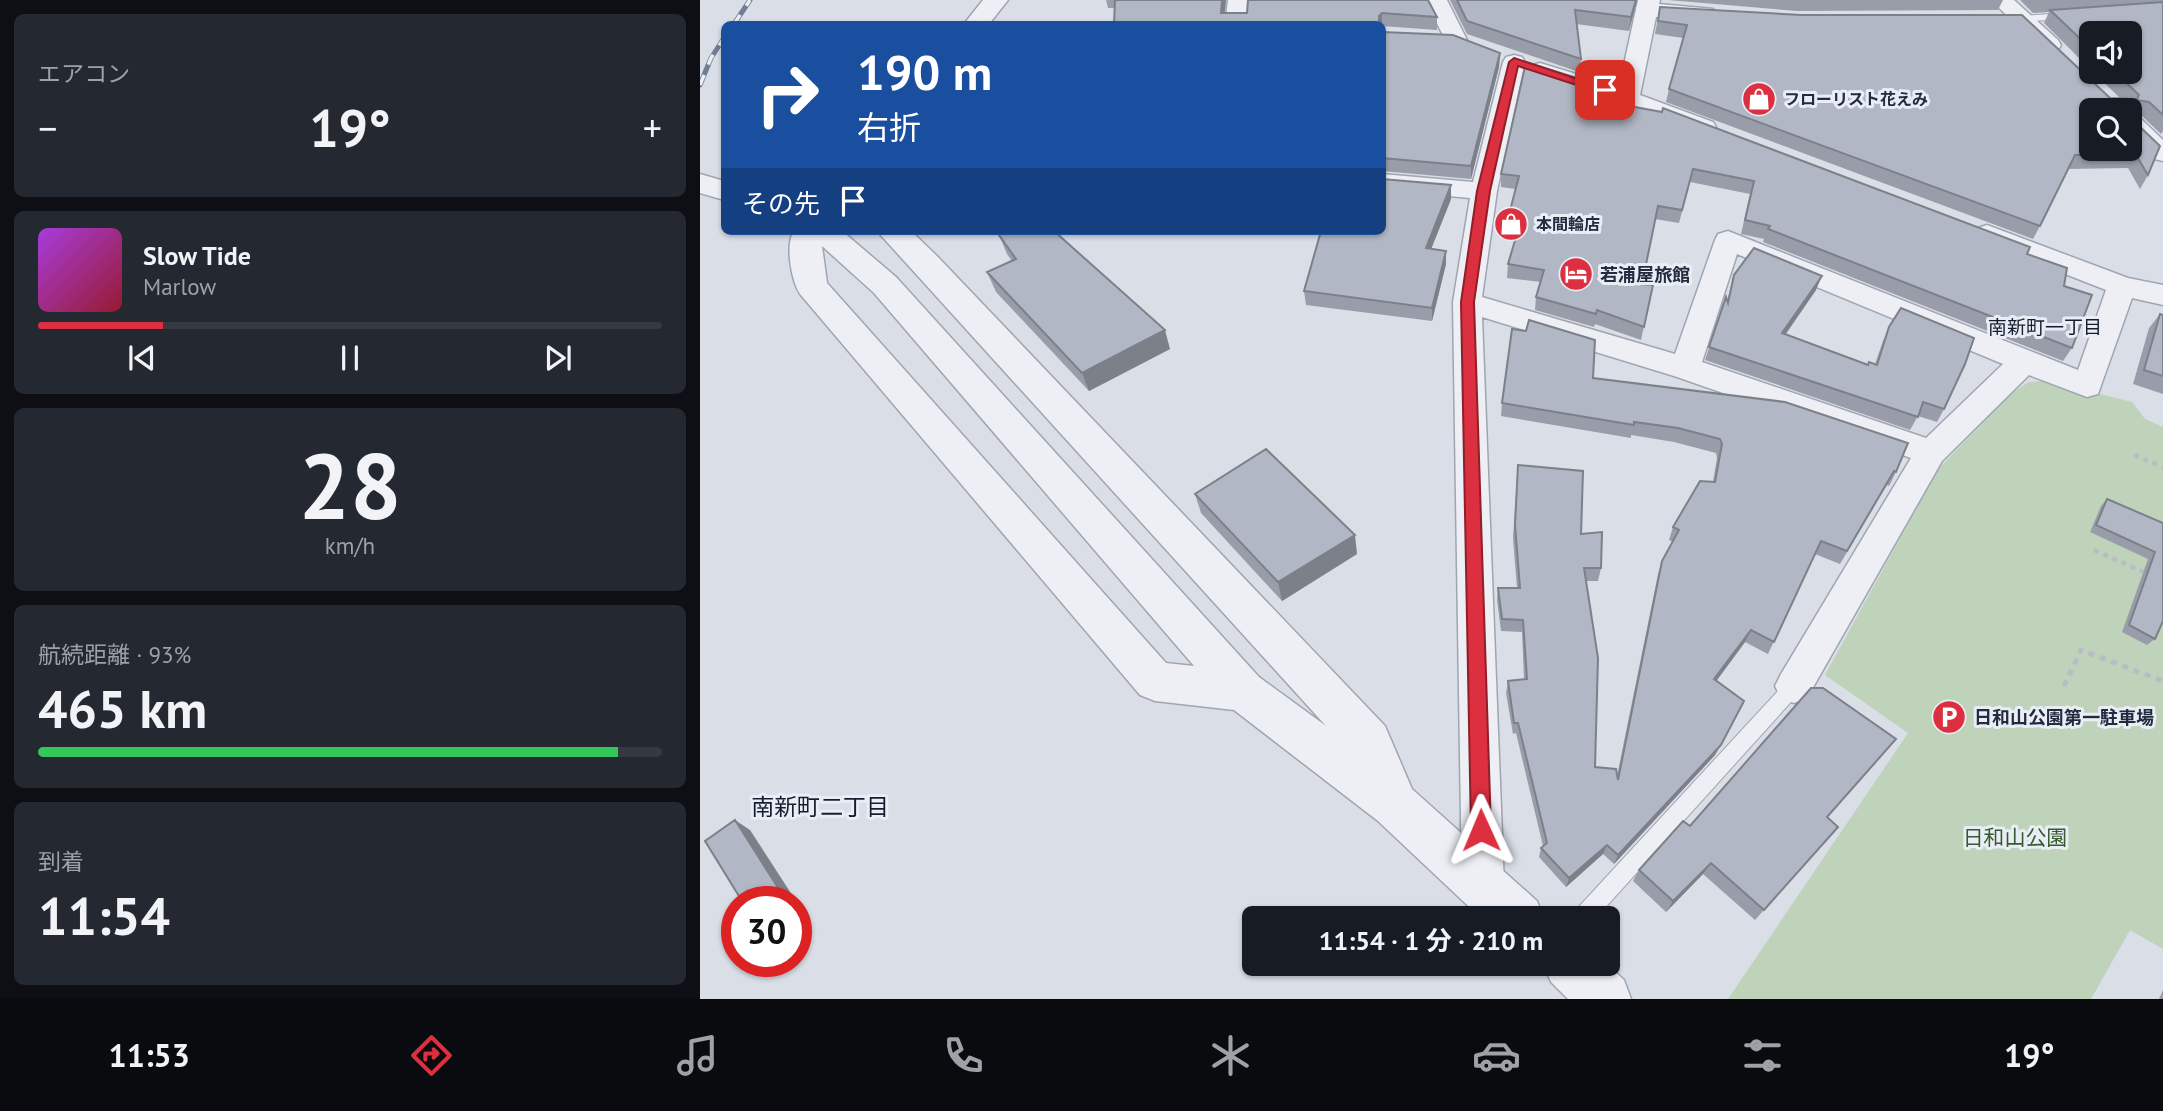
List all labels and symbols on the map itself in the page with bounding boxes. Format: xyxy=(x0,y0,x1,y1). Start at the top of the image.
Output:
pin xyxy=(1575,60,1635,120)
shop icon: フローリスト花えみ xyxy=(1740,80,1778,118)
place label: フローリスト花えみ xyxy=(1784,89,1928,109)
shop icon: 本間輪店 xyxy=(1492,205,1530,243)
place label: 本間輪店 xyxy=(1536,214,1600,234)
hotel icon: 若浦屋旅館 xyxy=(1557,255,1595,293)
place label: 若浦屋旅館 xyxy=(1600,263,1690,286)
district label: 南新町一丁目 xyxy=(1988,315,2102,339)
parking icon: 日和山公園第一駐車場 xyxy=(1930,698,1968,736)
place label: 日和山公園第一駐車場 xyxy=(1974,706,2154,729)
district label: 南新町二丁目 xyxy=(751,792,889,821)
position arrow xyxy=(1444,793,1518,867)
park label: 日和山公園 xyxy=(1963,824,2068,851)
speed limit sign: 30 xyxy=(721,886,812,977)

